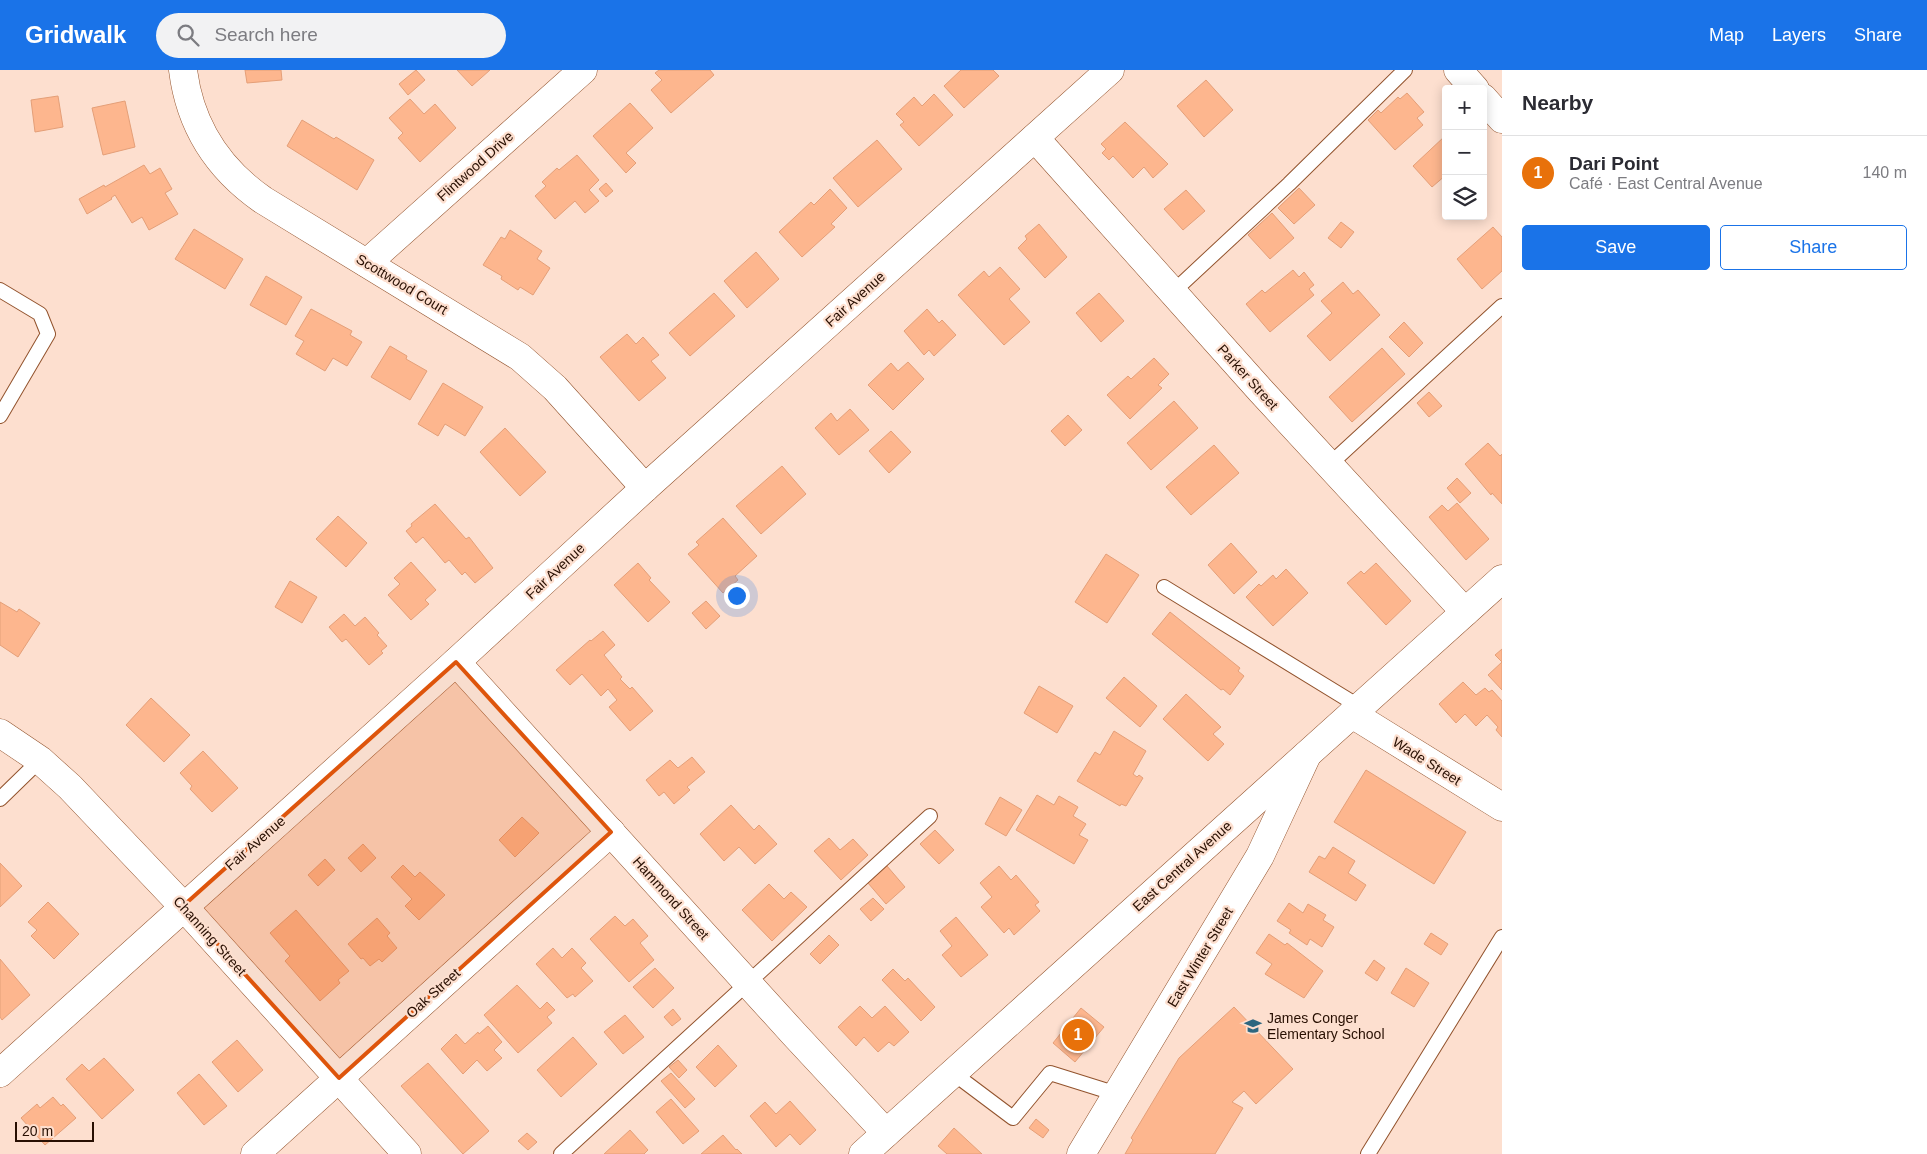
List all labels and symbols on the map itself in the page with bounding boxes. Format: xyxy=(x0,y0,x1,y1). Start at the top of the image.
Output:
street label: Flintwood Drive xyxy=(434,128,516,204)
street label: Scottwood Court xyxy=(354,250,451,318)
street label: Fair Avenue xyxy=(822,268,888,330)
street label: Parker Street xyxy=(1214,341,1282,413)
street label: Fair Avenue xyxy=(522,540,588,602)
your location xyxy=(724,583,750,609)
street label: Wade Street xyxy=(1390,734,1464,788)
street label: Fair Avenue xyxy=(222,812,289,873)
street label: East Central Avenue xyxy=(1129,817,1235,915)
street label: Hammond Street xyxy=(630,853,712,943)
street label: Channing Street xyxy=(170,893,250,979)
street label: East Winter Street xyxy=(1164,904,1236,1010)
street label: Oak Street xyxy=(403,965,463,1021)
place label: James Conger Elementary School xyxy=(1267,1010,1385,1042)
pin: 1 xyxy=(1062,1016,1094,1054)
school or university icon: James Conger Elementary School xyxy=(1243,1016,1263,1036)
scale bar xyxy=(15,1119,94,1142)

